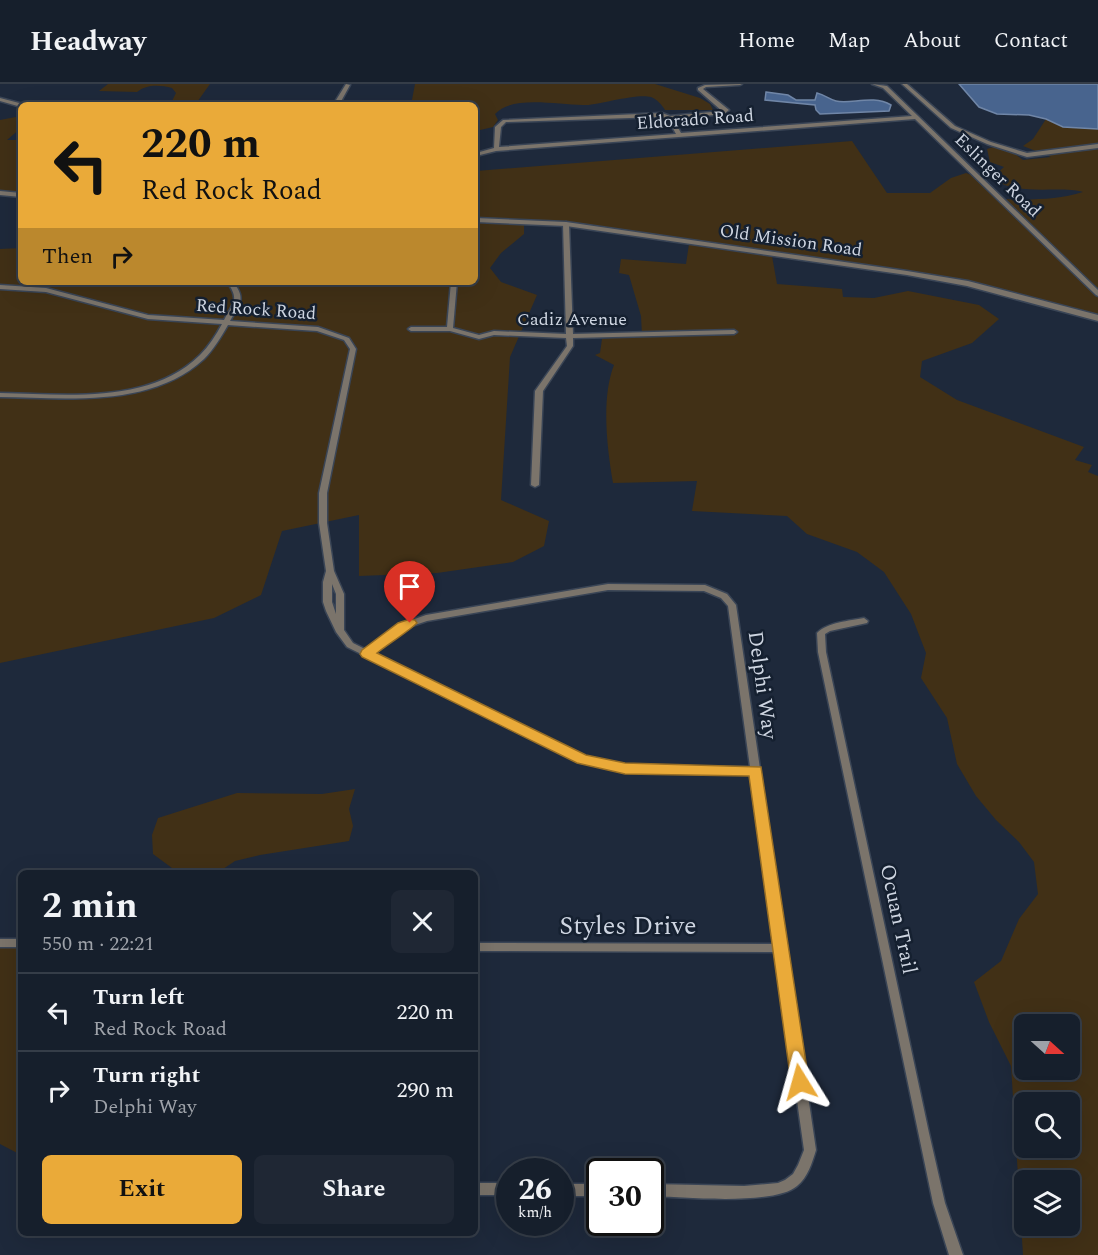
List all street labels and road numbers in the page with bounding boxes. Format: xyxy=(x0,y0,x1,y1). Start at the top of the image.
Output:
street label: Eldorado Road xyxy=(635,102,755,137)
street label: Eslinger Road xyxy=(948,127,1047,224)
street label: Old Mission Road xyxy=(718,217,864,264)
street label: Red Rock Road xyxy=(195,292,317,327)
street label: Cadiz Avenue xyxy=(517,306,627,333)
street label: Delphi Way xyxy=(739,629,786,742)
street label: Ocuan Trail xyxy=(871,861,925,977)
street label: Styles Drive xyxy=(559,906,697,946)

